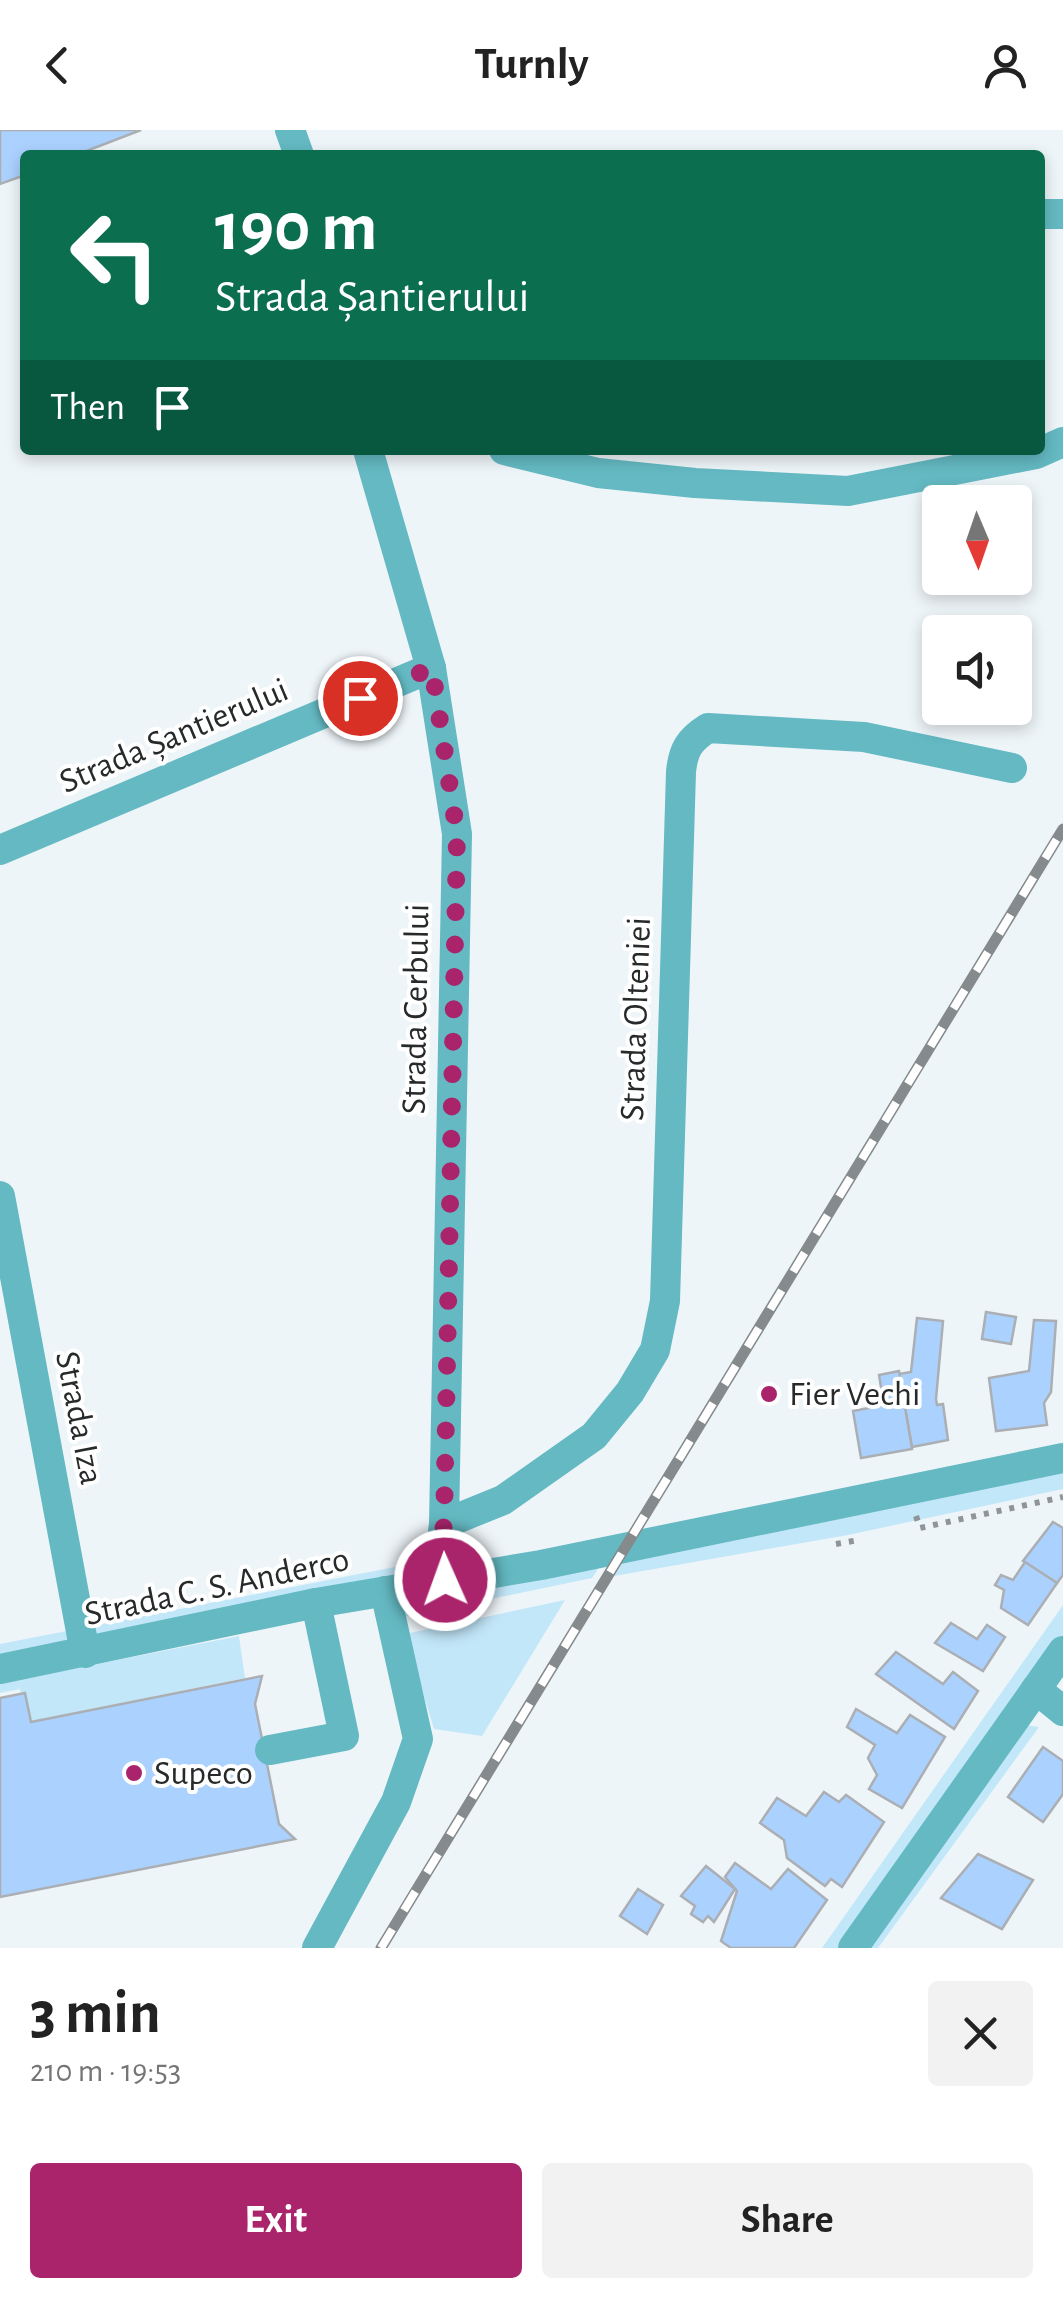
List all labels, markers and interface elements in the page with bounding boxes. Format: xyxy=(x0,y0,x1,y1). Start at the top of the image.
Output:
icon: back xyxy=(30,38,85,93)
icon: person xyxy=(978,38,1033,93)
text: Turnly xyxy=(474,42,589,87)
icon: left xyxy=(50,190,180,320)
text: 190 m xyxy=(215,193,378,263)
text: Strada Șantierului xyxy=(215,275,529,320)
icon: arrive xyxy=(145,380,200,435)
text: Then xyxy=(50,389,125,427)
north arrow xyxy=(922,485,1032,595)
map controls xyxy=(922,485,1032,725)
button: sound xyxy=(922,615,1032,725)
pin xyxy=(318,656,403,741)
icon: arrive xyxy=(333,671,388,726)
street label: Strada Șantierului xyxy=(55,672,294,802)
street label: Strada Cerbului xyxy=(397,903,435,1115)
street label: Strada Olteniei xyxy=(615,917,657,1121)
street label: Strada Iza xyxy=(49,1348,109,1488)
place label: Fier Vechi xyxy=(789,1377,920,1412)
marker: Fier Vechi xyxy=(758,1383,780,1405)
position arrow xyxy=(393,1528,497,1632)
street label: Strada C. S. Anderco xyxy=(82,1542,352,1632)
place label: Supeco xyxy=(154,1756,253,1791)
marker: Supeco xyxy=(123,1762,145,1784)
button: close xyxy=(928,1981,1033,2086)
text: 3 min xyxy=(30,1984,161,2044)
text: 210 m · 19:53 xyxy=(30,2055,181,2087)
button: Exit xyxy=(30,2163,522,2278)
button: Share xyxy=(542,2163,1033,2278)

